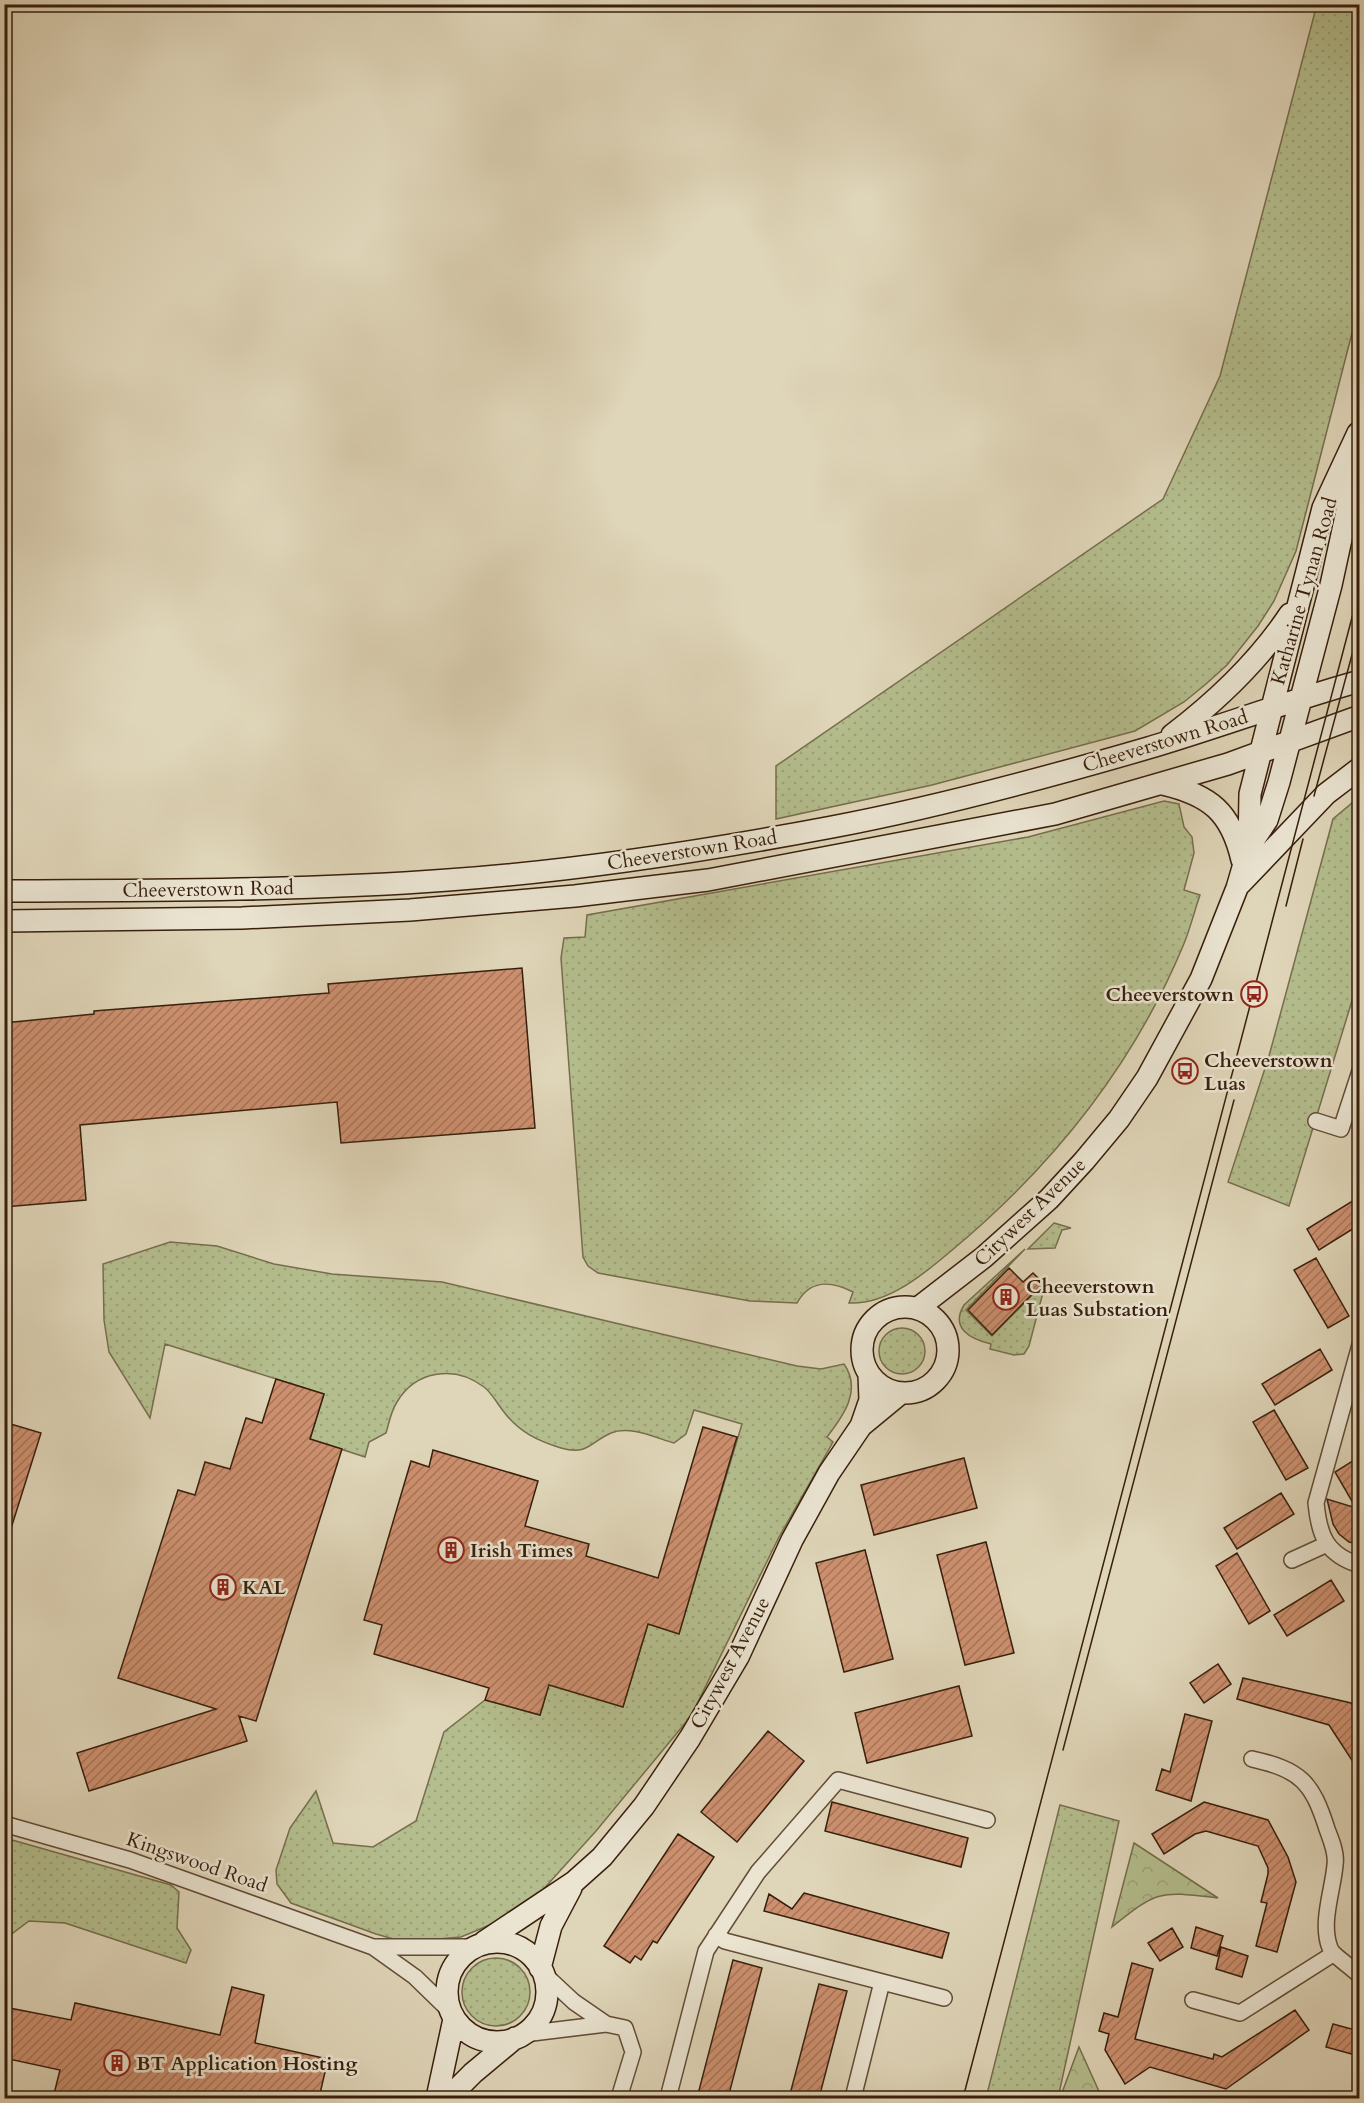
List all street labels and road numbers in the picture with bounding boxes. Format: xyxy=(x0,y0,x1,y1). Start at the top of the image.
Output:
street label: Katharine Tynan Road xyxy=(1264,494,1344,688)
street label: Cheeverstown Road xyxy=(1079,703,1251,779)
street label: Cheeverstown Road xyxy=(605,823,779,877)
street label: Cheeverstown Road xyxy=(122,874,294,904)
street label: Citywest Avenue xyxy=(968,1152,1092,1272)
street label: Citywest Avenue xyxy=(684,1592,776,1734)
street label: Kingswood Road xyxy=(123,1825,271,1899)

